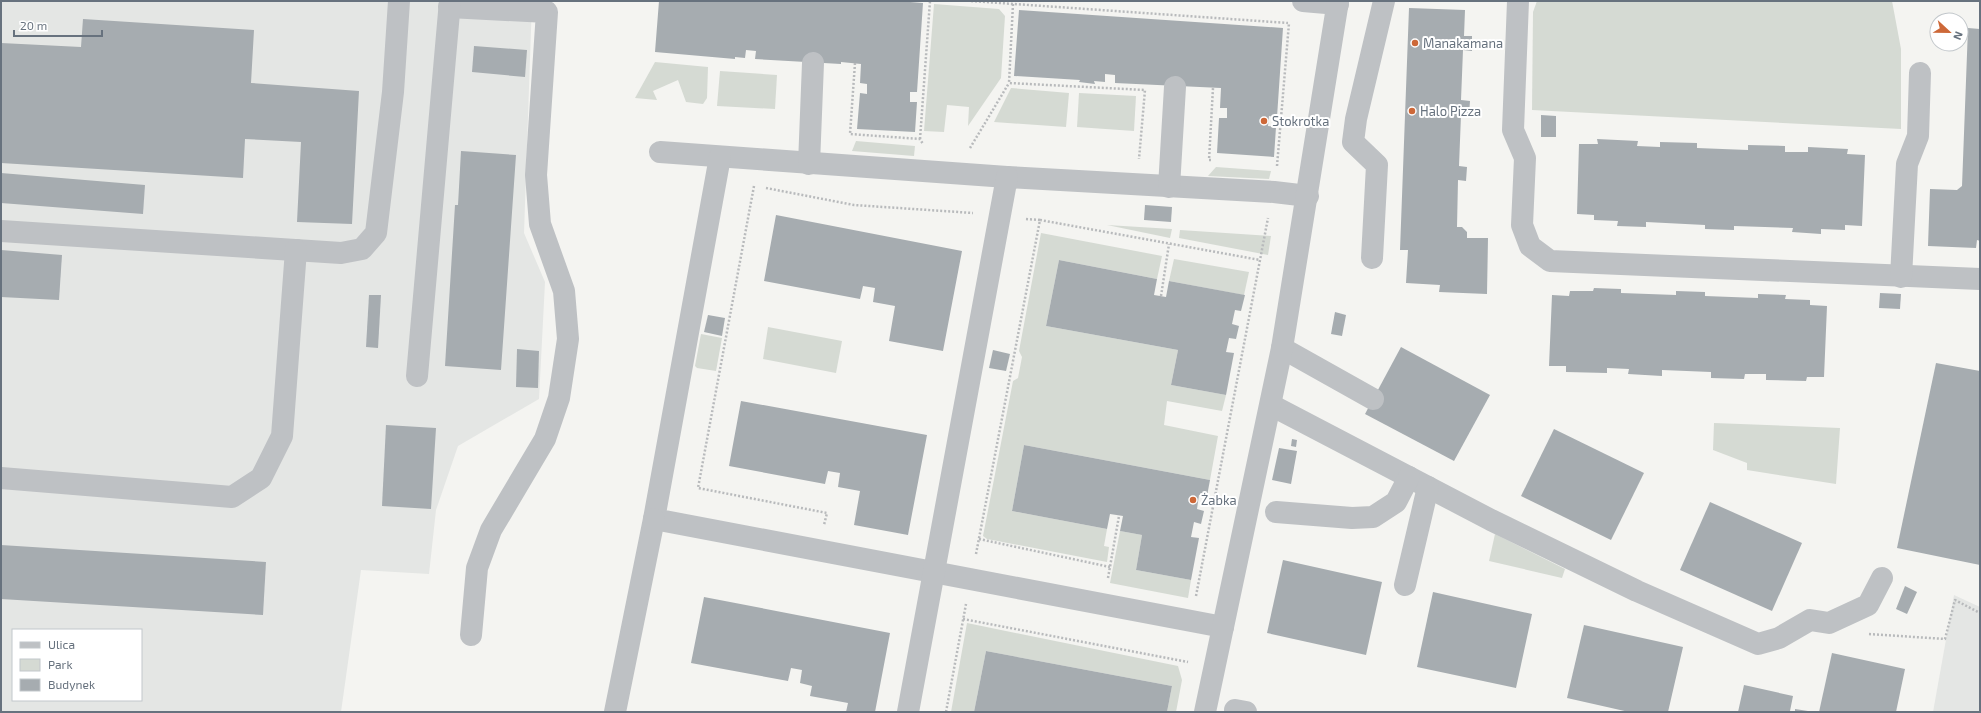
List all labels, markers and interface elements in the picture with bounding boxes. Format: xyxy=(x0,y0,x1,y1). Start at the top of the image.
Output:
scale bar xyxy=(14,12,102,38)
north arrow xyxy=(1929,12,1969,52)
text: 20 m xyxy=(20,18,47,32)
text: N xyxy=(1951,30,1966,42)
place label: Manakamana xyxy=(1423,35,1503,51)
marker: Manakamana xyxy=(1410,38,1420,48)
place label: Halo Pizza xyxy=(1420,103,1481,119)
marker: Halo Pizza xyxy=(1407,106,1417,116)
place label: Stokrotka xyxy=(1272,113,1329,129)
marker: Stokrotka xyxy=(1259,116,1269,126)
place label: Żabka xyxy=(1201,492,1237,508)
marker: Żabka xyxy=(1188,495,1198,505)
legend xyxy=(12,629,142,701)
text: Ulica xyxy=(48,637,75,651)
text: Park xyxy=(48,657,73,671)
text: Budynek xyxy=(48,677,95,691)

